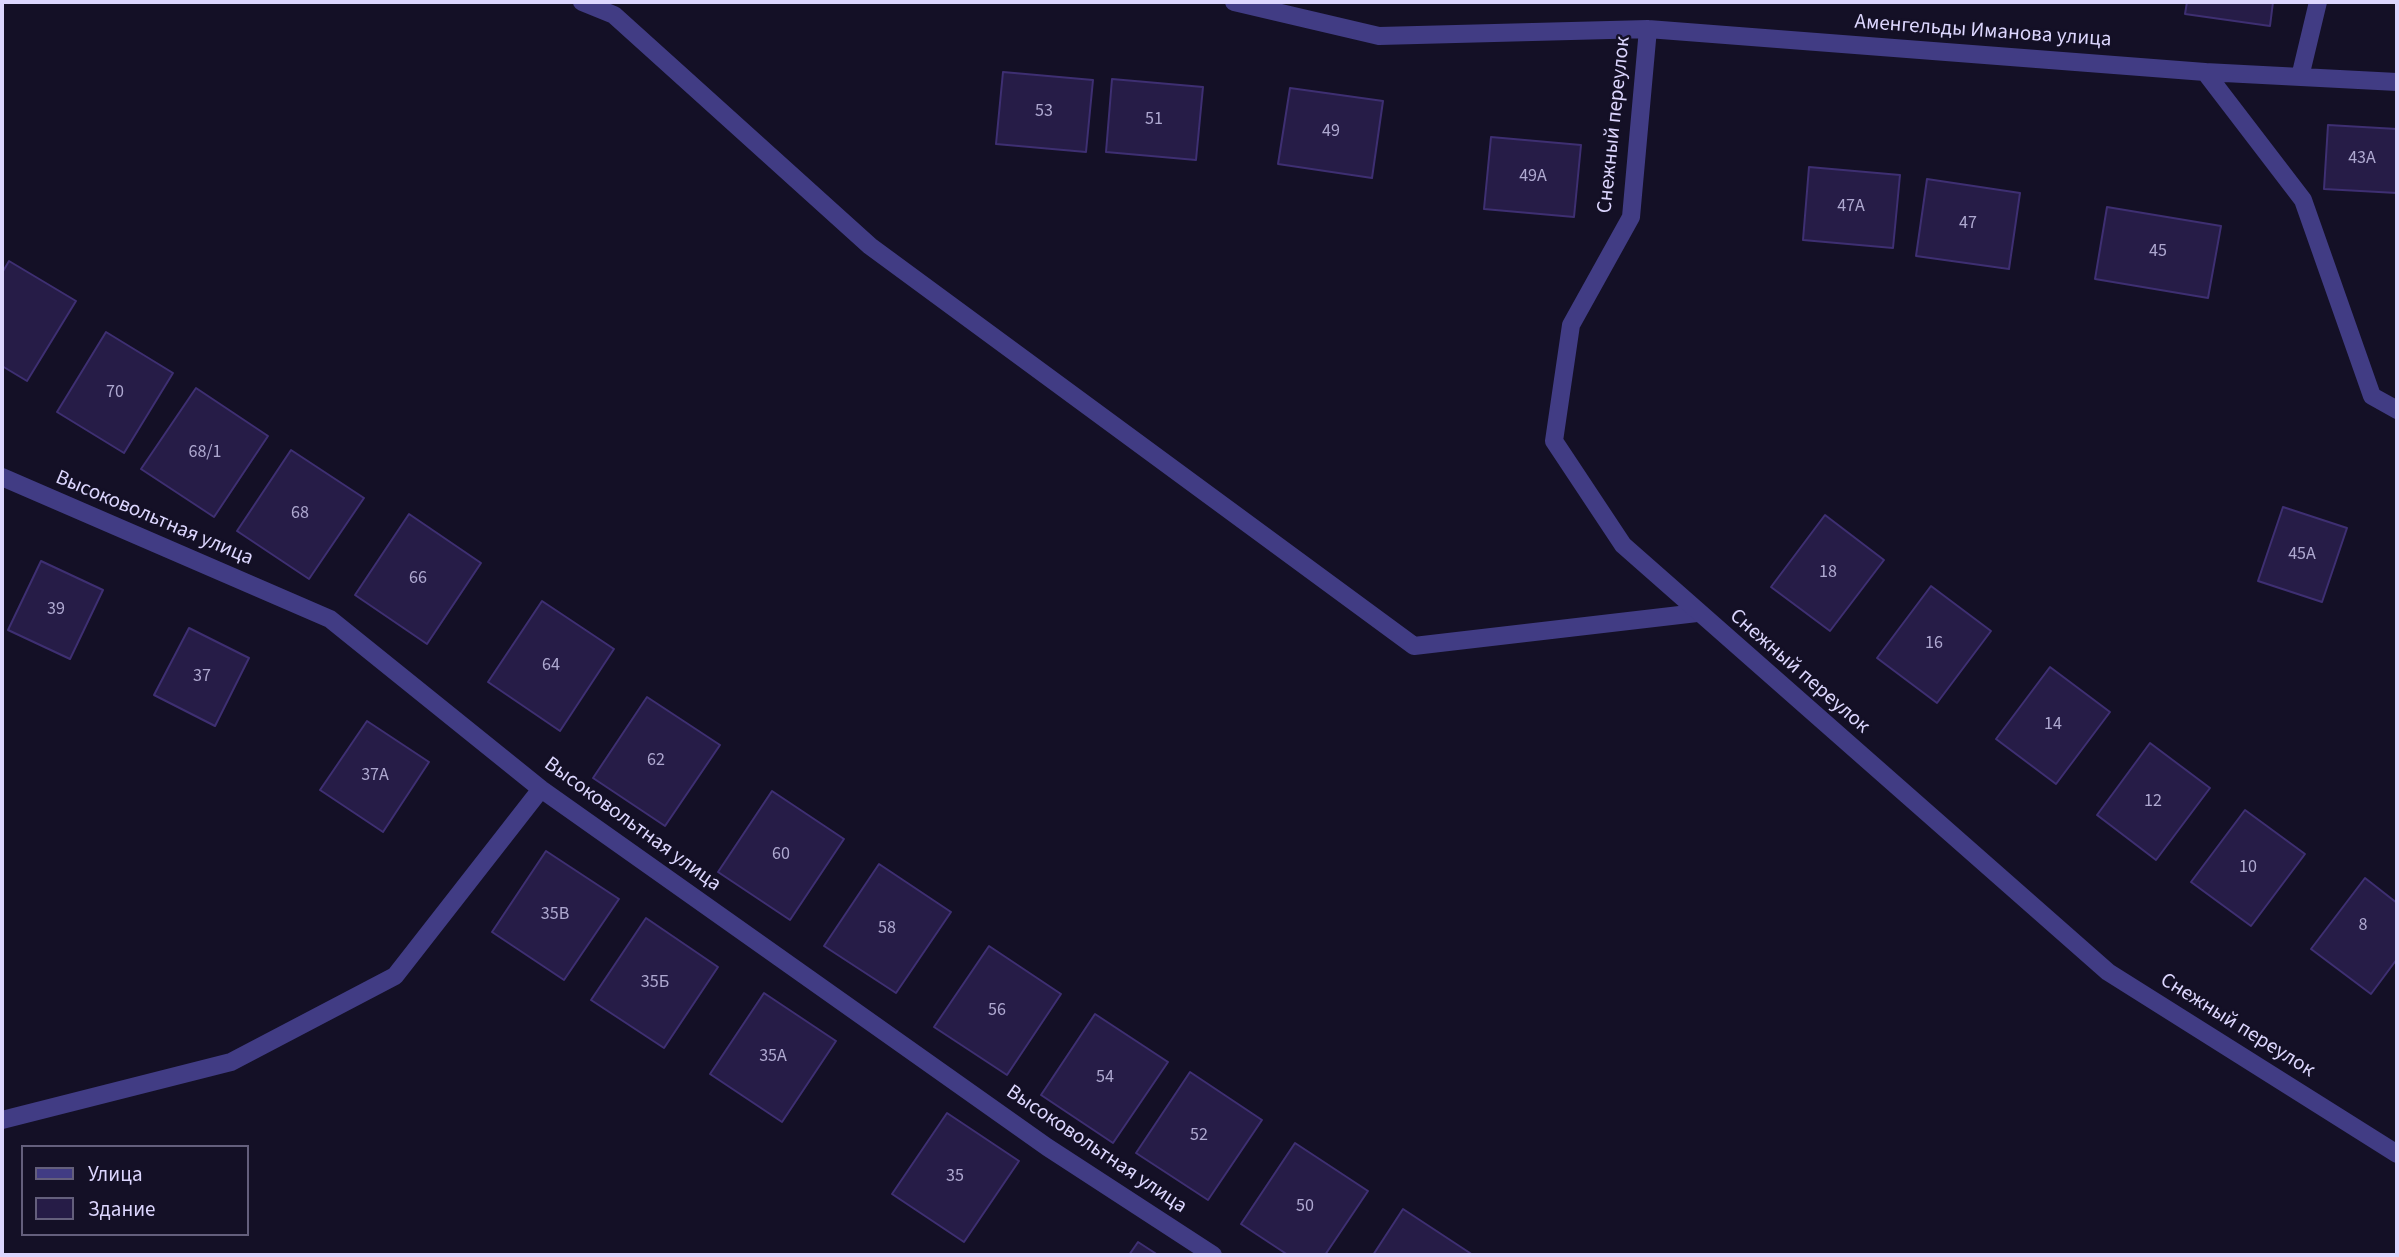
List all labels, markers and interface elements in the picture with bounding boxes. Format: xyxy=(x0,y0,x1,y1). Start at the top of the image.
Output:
street label: Аменгельды Иманова улица xyxy=(1854,10,2112,54)
street label: Снежный переулок xyxy=(1593,35,1637,215)
house number: 53 xyxy=(1035,101,1053,123)
house number: 51 xyxy=(1145,109,1163,131)
house number: 49 xyxy=(1322,121,1340,143)
house number: 43А xyxy=(2348,148,2376,170)
house number: 49А xyxy=(1519,166,1547,188)
house number: 47А xyxy=(1837,196,1865,218)
house number: 47 xyxy=(1959,213,1977,235)
house number: 45 xyxy=(2149,241,2167,263)
house number: 70 xyxy=(106,382,124,404)
house number: 68/1 xyxy=(188,442,222,464)
street label: Высоковольтная улица xyxy=(51,466,257,572)
house number: 68 xyxy=(291,503,309,525)
house number: 45А xyxy=(2288,544,2316,566)
house number: 18 xyxy=(1819,562,1837,584)
house number: 66 xyxy=(409,568,427,590)
house number: 39 xyxy=(47,599,65,621)
street label: Снежный переулок xyxy=(1724,604,1874,740)
house number: 16 xyxy=(1925,633,1943,655)
house number: 64 xyxy=(542,655,560,677)
house number: 37 xyxy=(193,666,211,688)
house number: 14 xyxy=(2044,714,2062,736)
house number: 62 xyxy=(647,750,665,772)
street label: Высоковольтная улица xyxy=(539,752,725,898)
house number: 37А xyxy=(361,765,389,787)
house number: 12 xyxy=(2144,791,2162,813)
house number: 60 xyxy=(772,844,790,866)
house number: 10 xyxy=(2239,857,2257,879)
house number: 35В xyxy=(541,904,569,926)
house number: 8 xyxy=(2359,915,2367,937)
house number: 58 xyxy=(878,918,896,940)
street label: Снежный переулок xyxy=(2155,968,2319,1084)
house number: 35Б xyxy=(641,972,669,994)
house number: 56 xyxy=(988,1000,1006,1022)
house number: 35А xyxy=(759,1046,787,1068)
house number: 54 xyxy=(1096,1067,1114,1089)
street label: Высоковольтная улица xyxy=(1001,1080,1191,1220)
house number: 52 xyxy=(1190,1125,1208,1147)
legend xyxy=(21,1145,248,1236)
text: Улица xyxy=(88,1159,143,1189)
house number: 35 xyxy=(946,1166,964,1188)
text: Здание xyxy=(88,1194,156,1224)
house number: 50 xyxy=(1296,1196,1314,1218)

